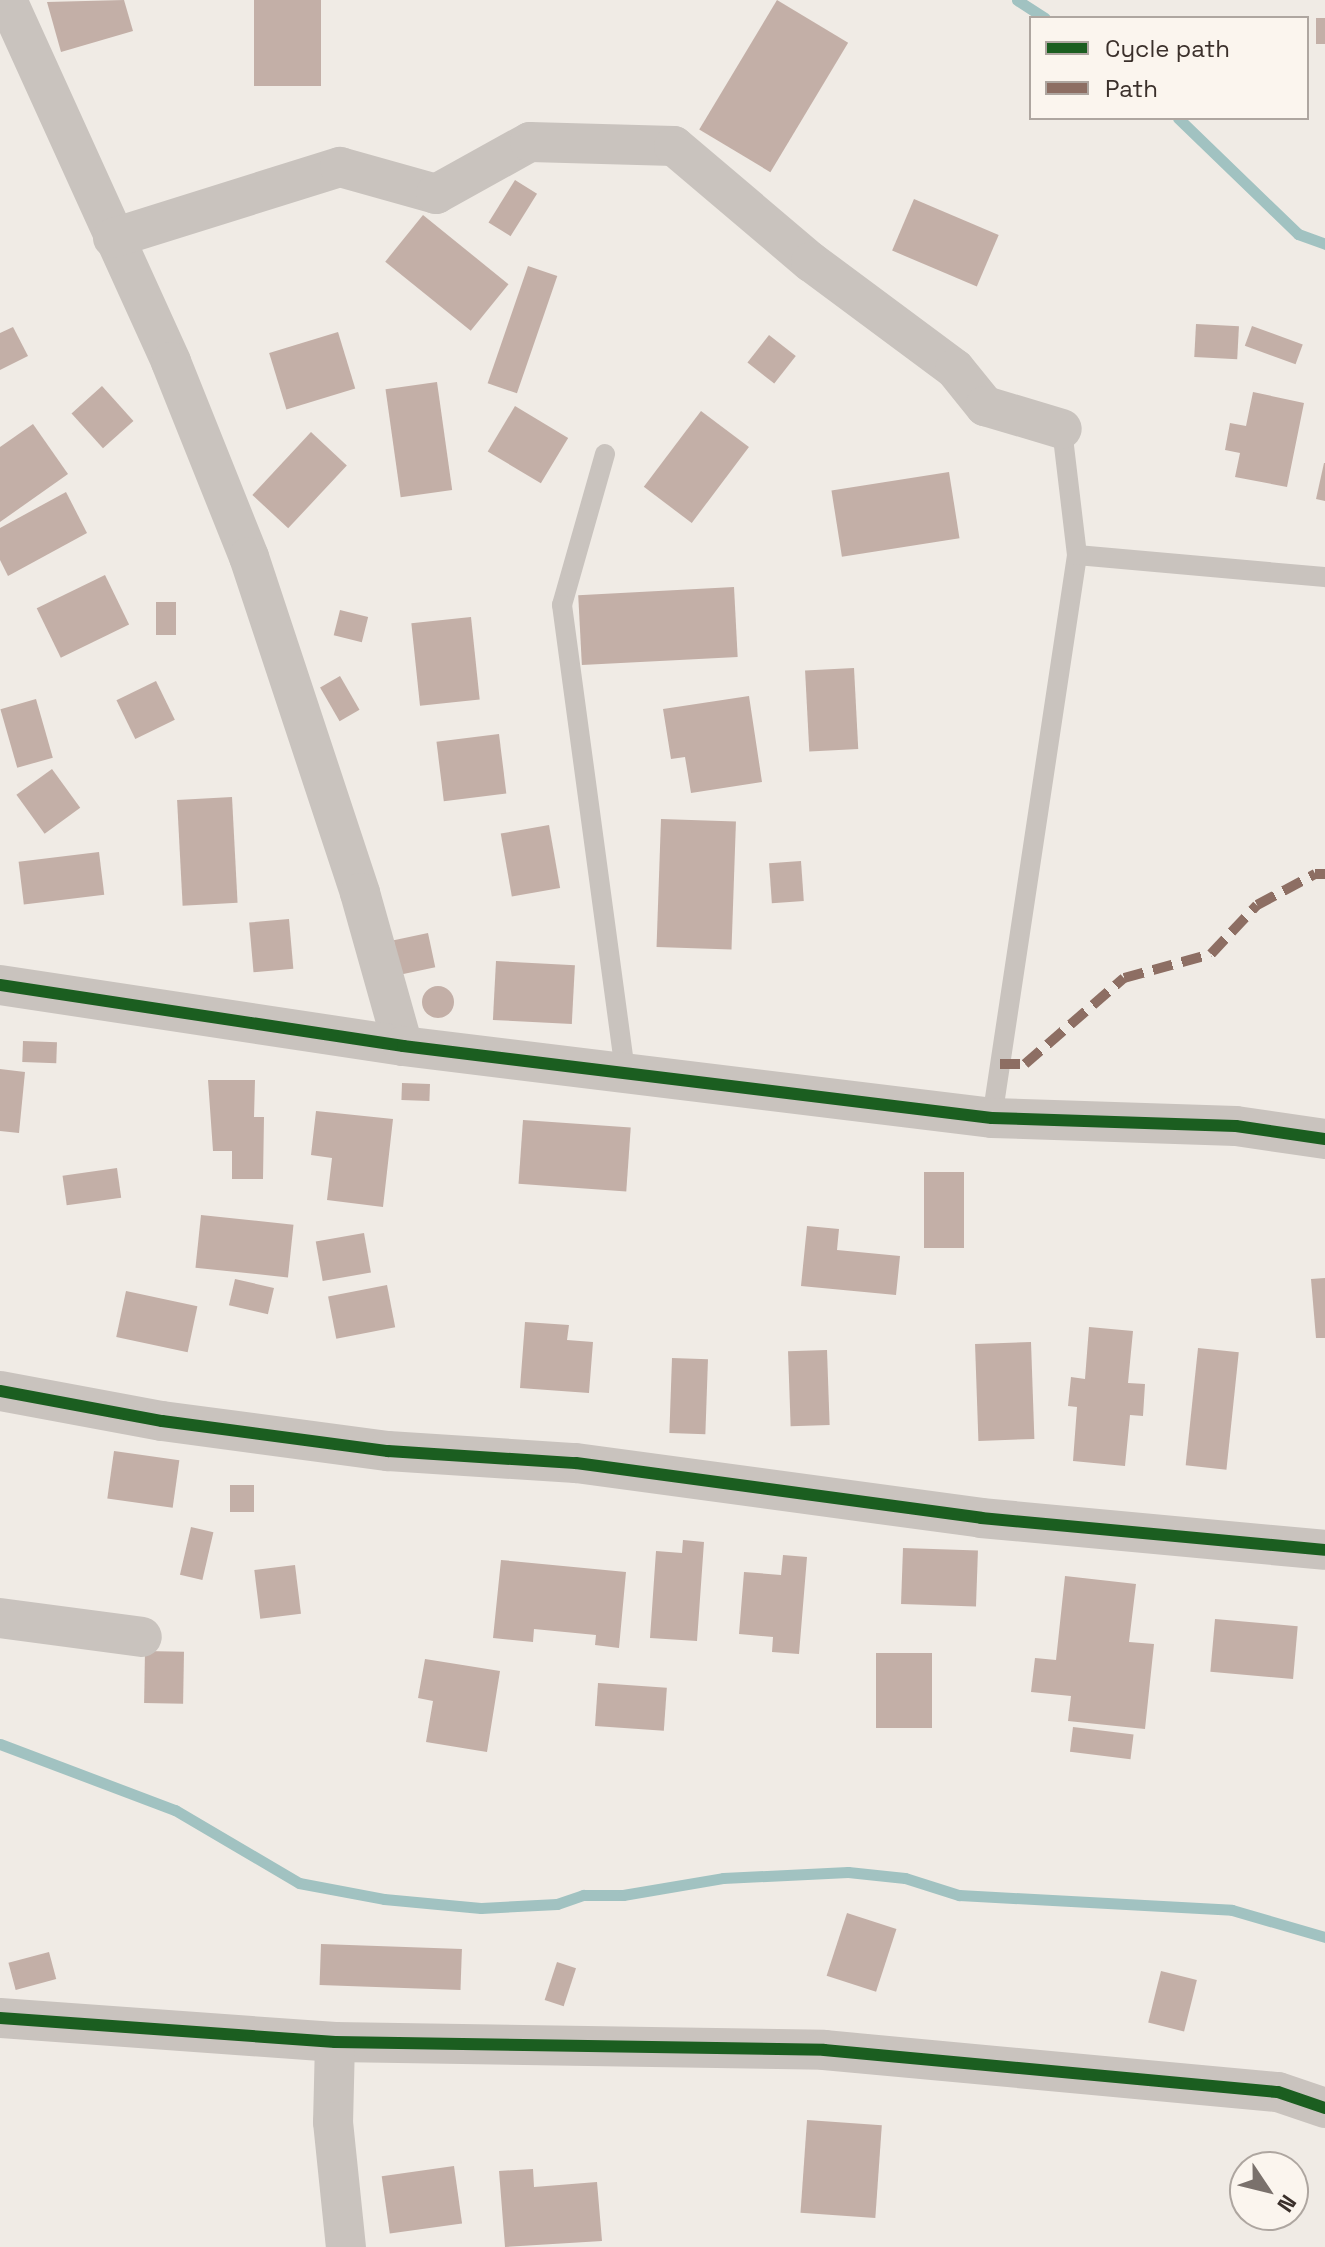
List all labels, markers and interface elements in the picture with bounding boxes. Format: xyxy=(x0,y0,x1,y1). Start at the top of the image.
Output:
legend xyxy=(1029,16,1309,120)
text: Cycle path xyxy=(1105,33,1230,64)
text: Path xyxy=(1105,73,1158,104)
north arrow xyxy=(1229,2151,1309,2231)
text: N xyxy=(1271,2190,1303,2218)

